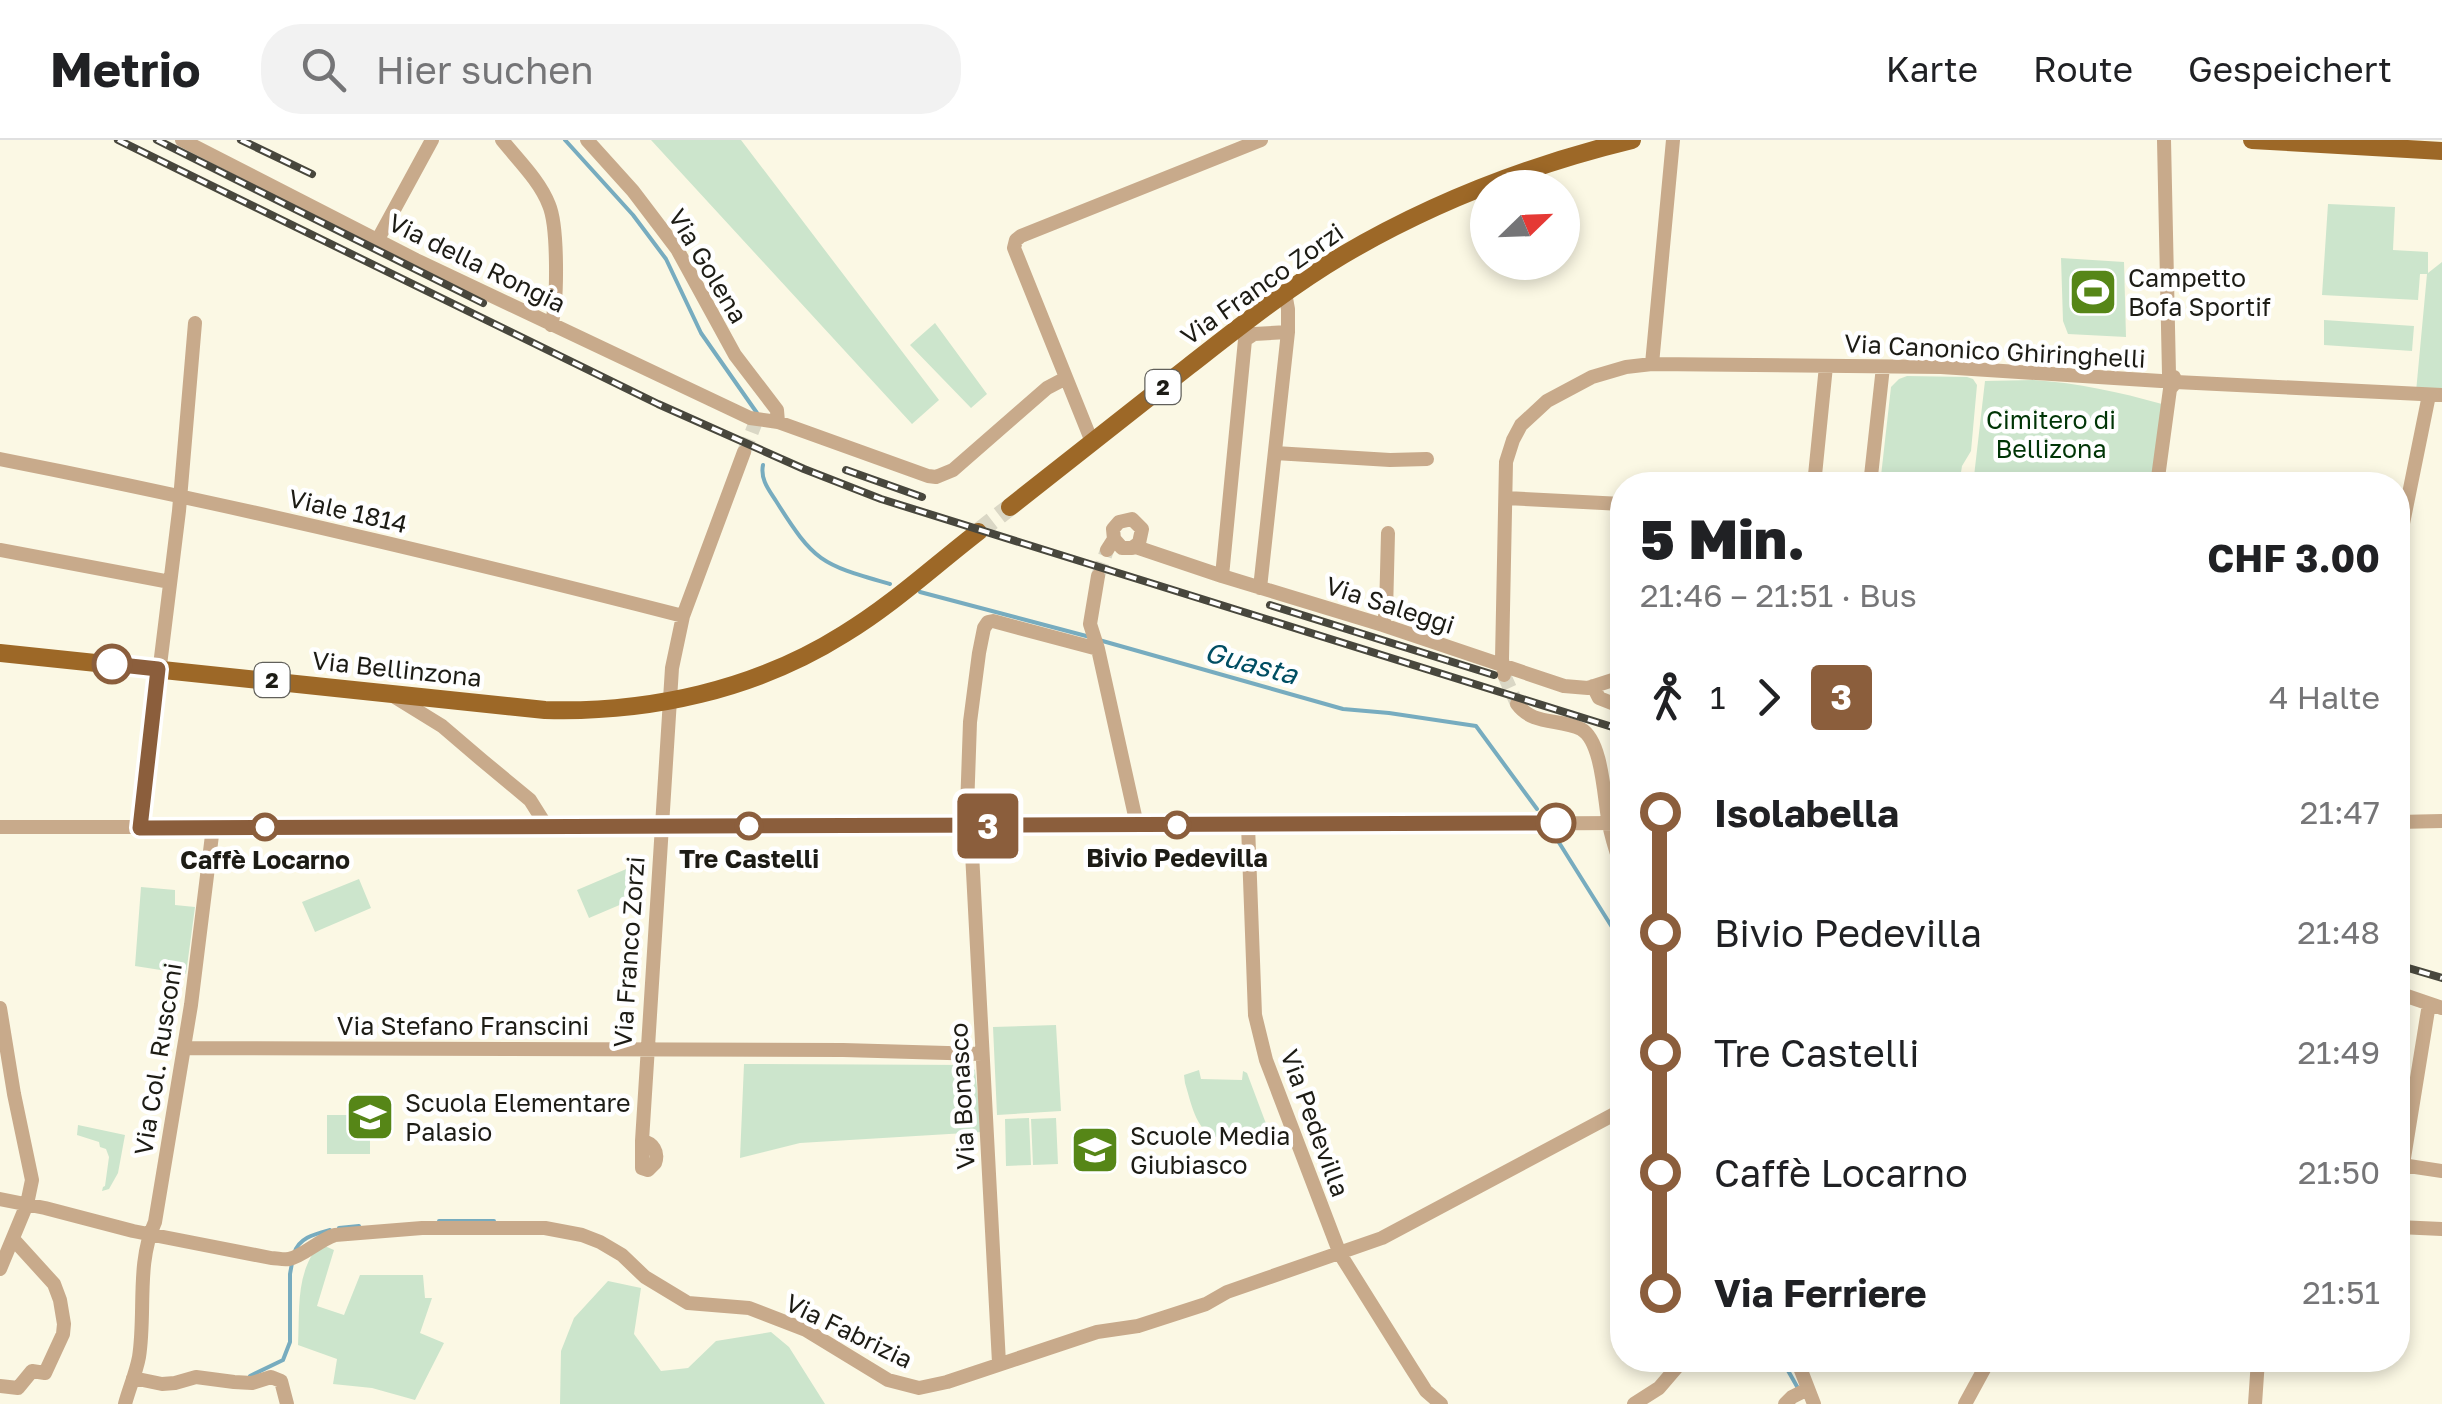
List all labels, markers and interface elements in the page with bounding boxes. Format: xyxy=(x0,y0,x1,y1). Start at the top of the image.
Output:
search box xyxy=(261,24,961,114)
text: Metrio xyxy=(50,40,201,98)
icon: search xyxy=(296,42,351,97)
text: Hier suchen xyxy=(376,47,594,92)
text: Karte xyxy=(1886,48,1978,90)
text: Route xyxy=(2033,48,2133,90)
text: Gespeichert xyxy=(2188,48,2392,90)
north arrow xyxy=(1470,170,1580,280)
map controls xyxy=(1470,170,1580,280)
street label: Via Golena xyxy=(662,203,755,329)
street label: Via della Rongia xyxy=(384,206,571,319)
street label: Via Franco Zorzi xyxy=(1174,216,1349,351)
place label: Campetto Bofa Sportif xyxy=(2128,262,2271,322)
sports icon: Campetto Bofa Sportif xyxy=(2067,266,2119,318)
street label: Via Canonico Ghiringhelli xyxy=(1844,327,2147,374)
road number: 2 xyxy=(1146,370,1180,404)
park label: Cimitero di Bellizona xyxy=(1986,404,2116,464)
street label: Viale 1814 xyxy=(286,482,410,539)
text: 5 Min. xyxy=(1640,505,1805,571)
text: CHF 3.00 xyxy=(2207,535,2380,580)
street label: Via Saleggi xyxy=(1322,569,1459,640)
text: 21:46 – 21:51 · Bus xyxy=(1640,576,1917,614)
water label: Guasta xyxy=(1201,634,1302,691)
street label: Via Bellinzona xyxy=(311,644,483,693)
unlabelled marker xyxy=(93,645,131,683)
road number: 2 xyxy=(254,663,290,697)
icon: walk xyxy=(1640,670,1695,725)
icon: forward xyxy=(1741,670,1796,725)
text: 3 xyxy=(1831,676,1852,718)
text: 1 xyxy=(1710,678,1726,716)
text: 4 Halte xyxy=(2269,678,2380,716)
text: Isolabella xyxy=(1714,790,1899,835)
text: 21:47 xyxy=(2300,793,2380,831)
line badge: 3 xyxy=(956,794,1020,858)
unlabelled marker xyxy=(1537,804,1575,842)
text: 3 xyxy=(977,805,999,847)
marker: Bivio Pedevilla xyxy=(1164,812,1190,838)
marker: Tre Castelli xyxy=(736,813,762,839)
marker: Caffè Locarno xyxy=(252,814,278,840)
place label: Bivio Pedevilla xyxy=(1086,842,1268,873)
place label: Tre Castelli xyxy=(679,843,819,874)
place label: Caffè Locarno xyxy=(180,844,350,875)
street label: Via Franco Zorzi xyxy=(606,855,651,1049)
text: Bivio Pedevilla xyxy=(1714,910,1982,955)
text: 21:48 xyxy=(2297,913,2380,951)
street label: Via Col. Rusconi xyxy=(127,960,188,1157)
street label: Via Stefano Franscini xyxy=(337,1010,589,1041)
street label: Via Bonasco xyxy=(942,1022,981,1170)
text: Tre Castelli xyxy=(1714,1030,1919,1075)
text: 21:49 xyxy=(2297,1033,2380,1071)
street label: Via Pedevilla xyxy=(1274,1045,1356,1201)
place label: Scuola Elementare Palasio xyxy=(405,1087,631,1147)
school or university icon: Scuola Elementare Palasio xyxy=(344,1091,396,1143)
place label: Scuole Media Giubiasco xyxy=(1130,1120,1290,1180)
school or university icon: Scuole Media Giubiasco xyxy=(1069,1124,1121,1176)
text: Caffè Locarno xyxy=(1714,1150,1968,1195)
text: 21:50 xyxy=(2298,1153,2380,1191)
text: Via Ferriere xyxy=(1714,1270,1927,1315)
text: 21:51 xyxy=(2302,1273,2380,1311)
street label: Via Fabrizia xyxy=(781,1286,918,1375)

